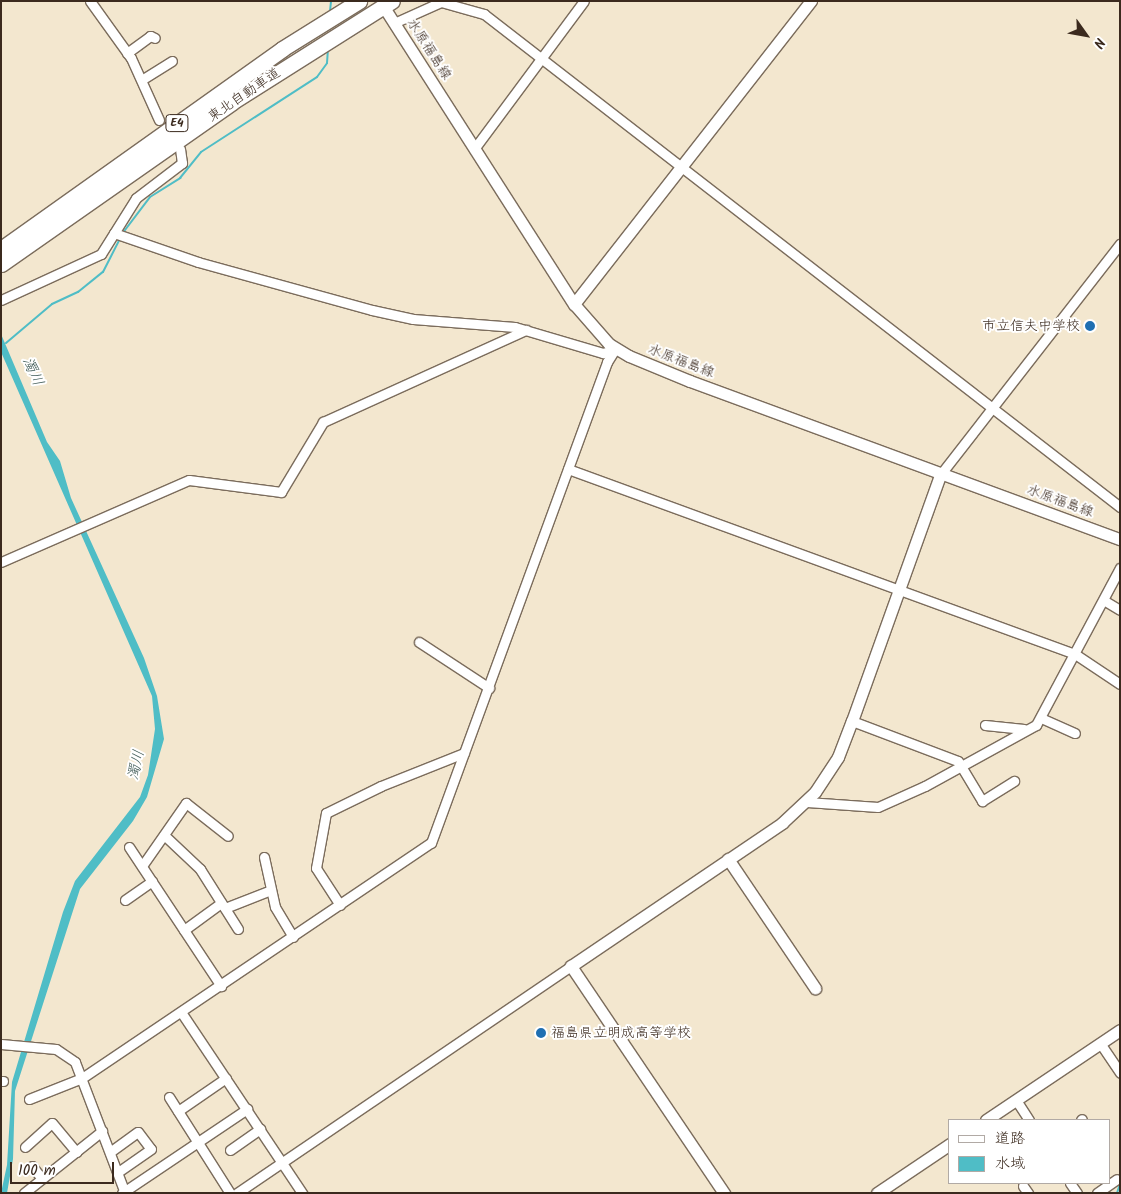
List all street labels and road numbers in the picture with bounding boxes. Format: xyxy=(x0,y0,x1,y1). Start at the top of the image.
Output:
street label: 水原福島線 xyxy=(403,15,455,83)
street label: 東北自動車道 xyxy=(204,65,284,125)
road number: E4 xyxy=(164,114,190,132)
street label: 水原福島線 xyxy=(645,341,717,381)
street label: 水原福島線 xyxy=(1024,481,1096,521)

